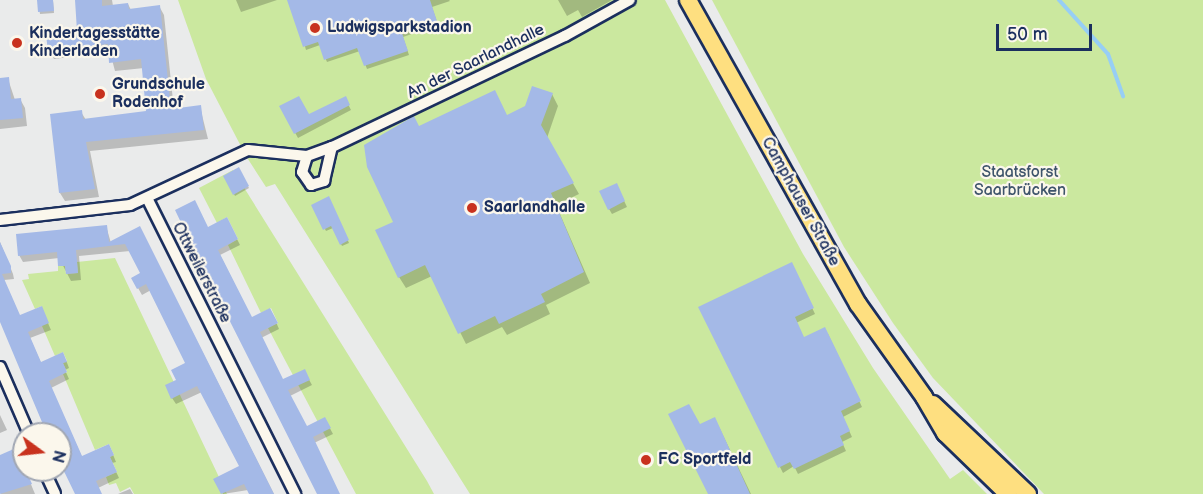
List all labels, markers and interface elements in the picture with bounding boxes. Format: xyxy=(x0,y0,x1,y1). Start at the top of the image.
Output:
scale bar xyxy=(999,12,1095,50)
place label: Ludwigsparkstadion xyxy=(327,18,472,38)
street label: An der Saarlandhalle xyxy=(404,20,548,104)
marker: Ludwigsparkstadion xyxy=(308,21,322,35)
place label: Kindertagesstätte Kinderladen xyxy=(29,24,160,62)
text: 50 m xyxy=(1007,24,1048,45)
marker: Kindertagesstätte Kinderladen xyxy=(10,36,24,50)
place label: Grundschule Rodenhof xyxy=(112,75,205,113)
marker: Grundschule Rodenhof xyxy=(93,87,107,101)
street label: Camphauser Straße xyxy=(757,134,843,270)
park label: Staatsforst Saarbrücken xyxy=(974,163,1066,201)
place label: Saarlandhalle xyxy=(484,198,585,218)
marker: Saarlandhalle xyxy=(465,201,479,215)
street label: Ottweilerstraße xyxy=(167,219,235,327)
north arrow xyxy=(12,422,72,482)
text: N xyxy=(47,448,69,465)
place label: FC Sportfeld xyxy=(658,450,751,470)
marker: FC Sportfeld xyxy=(639,453,653,467)

